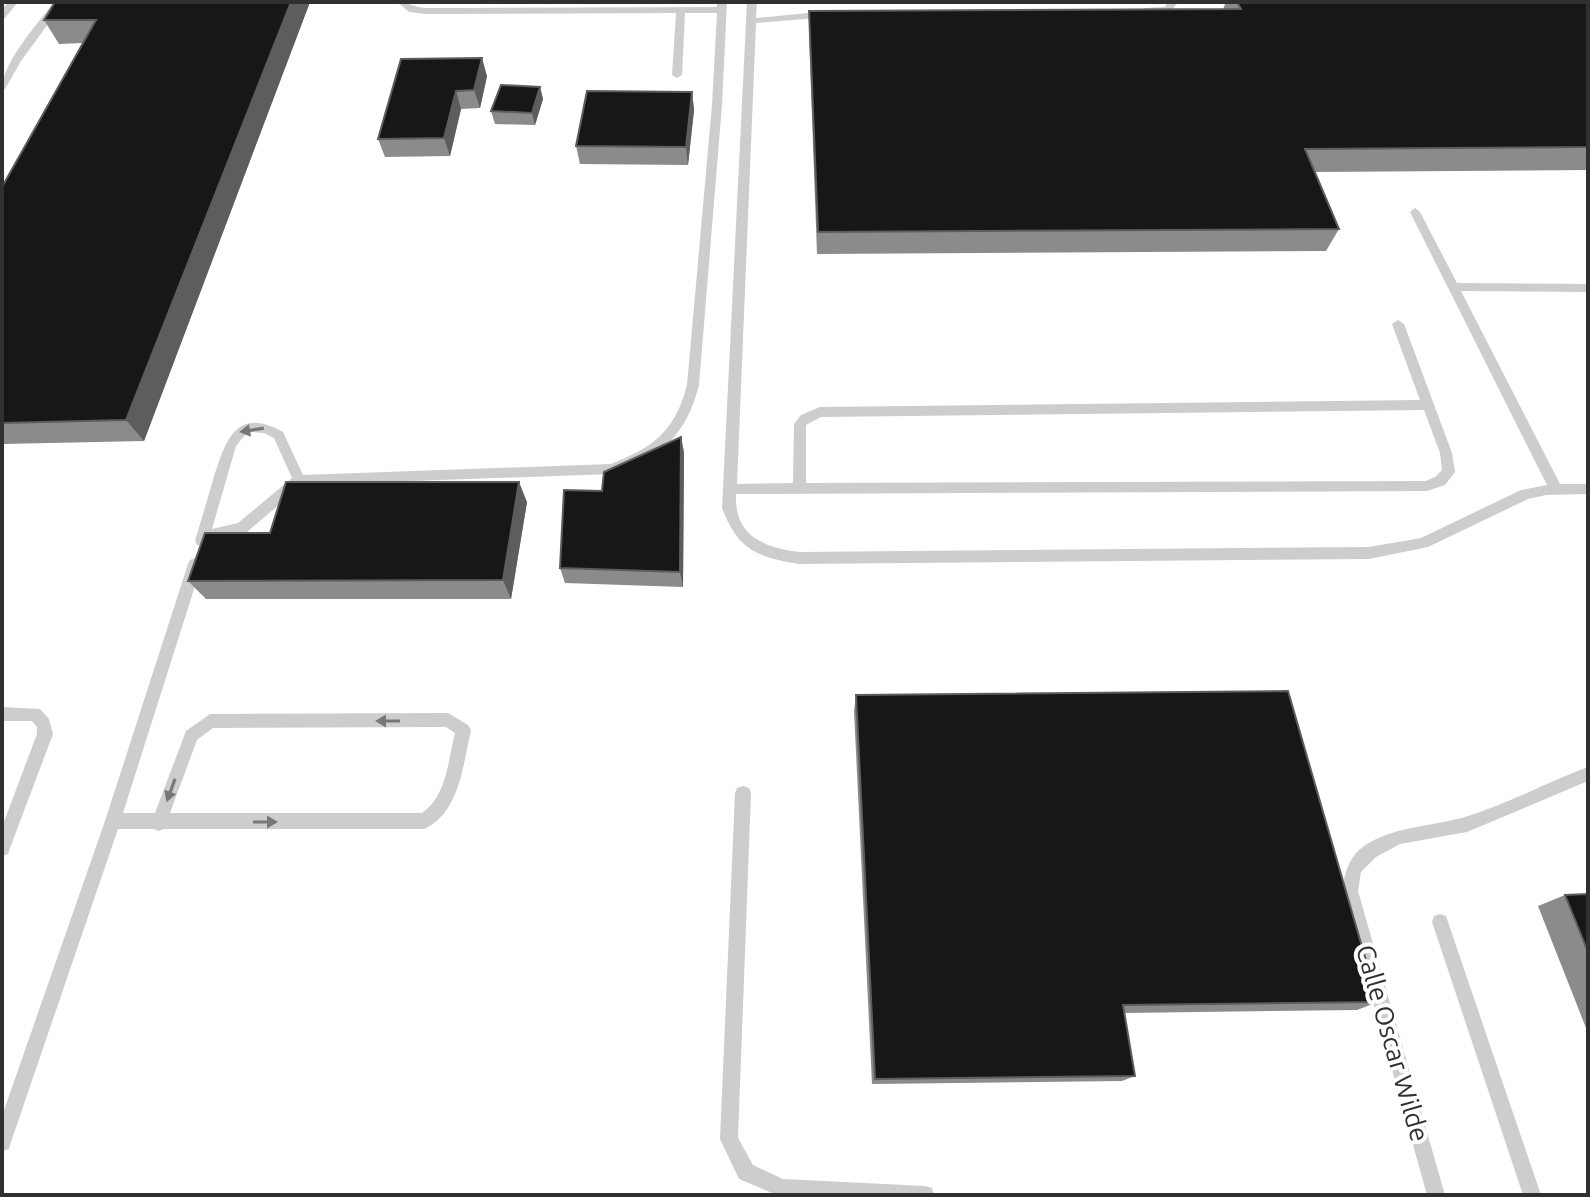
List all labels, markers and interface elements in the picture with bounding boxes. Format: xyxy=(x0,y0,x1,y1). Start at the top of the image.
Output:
one-way arrow xyxy=(240,424,265,437)
one-way arrow xyxy=(375,715,400,727)
one-way arrow xyxy=(165,778,177,802)
one-way arrow xyxy=(253,816,278,828)
street label: Calle Oscar Wilde xyxy=(1351,941,1435,1145)

